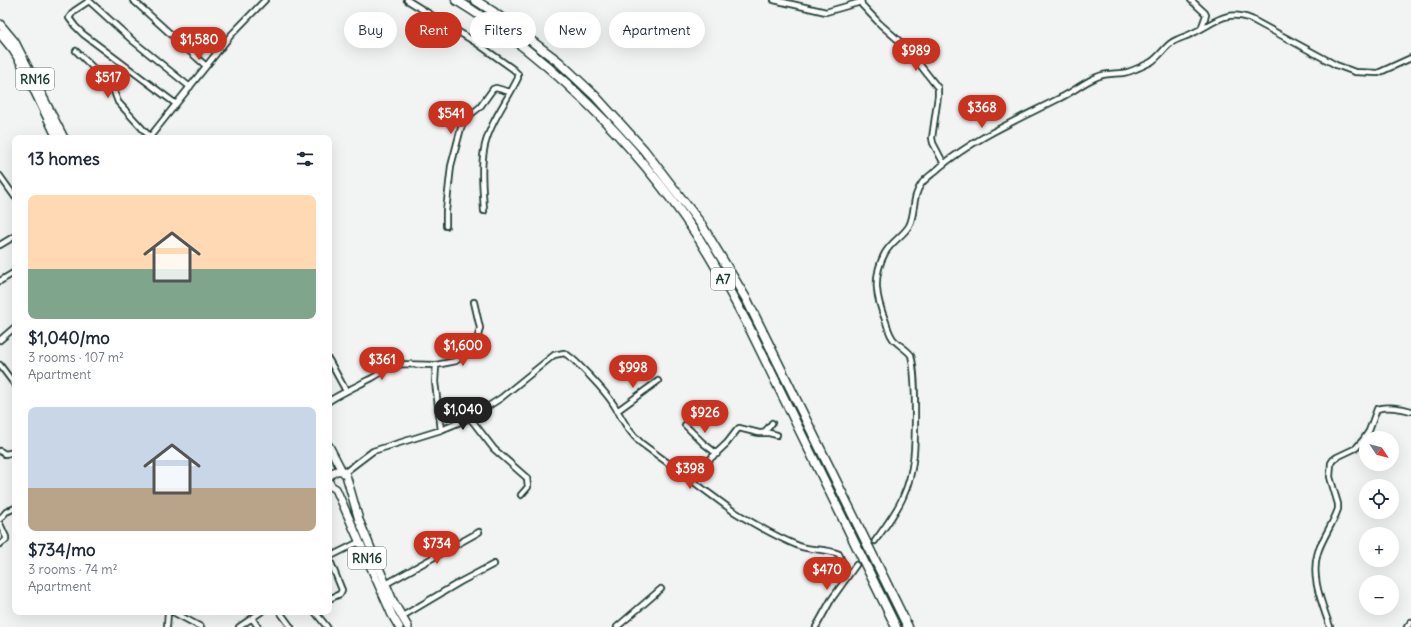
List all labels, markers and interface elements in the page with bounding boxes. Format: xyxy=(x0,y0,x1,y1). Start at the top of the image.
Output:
chip: Buy xyxy=(344,12,397,48)
chip: Rent xyxy=(405,12,462,48)
chip: Filters xyxy=(470,12,536,48)
chip: New xyxy=(544,12,601,48)
chip: Apartment xyxy=(609,12,705,48)
pin: $1,580 xyxy=(166,27,232,61)
text: $1,580 xyxy=(180,31,218,48)
pin: $989 xyxy=(892,38,940,72)
text: $989 xyxy=(901,42,931,59)
pin: $517 xyxy=(84,65,132,99)
road number: RN16 xyxy=(16,68,54,90)
text: $517 xyxy=(95,69,121,86)
pin: $368 xyxy=(958,95,1006,129)
text: $368 xyxy=(967,99,997,116)
pin: $541 xyxy=(427,101,475,135)
text: $541 xyxy=(437,105,465,122)
text: 13 homes xyxy=(28,148,100,170)
icon: filters xyxy=(294,148,316,170)
icon: home xyxy=(136,221,208,293)
road number: A7 xyxy=(711,268,735,290)
text: $1,040/mo xyxy=(28,327,110,349)
pin: $1,600 xyxy=(430,333,496,367)
text: $1,600 xyxy=(443,337,483,354)
pin: $361 xyxy=(358,347,406,381)
text: 3 rooms · 107 m² xyxy=(28,349,124,366)
text: $361 xyxy=(368,351,396,368)
pin: $998 xyxy=(609,355,657,389)
text: $998 xyxy=(618,359,648,376)
text: Apartment xyxy=(28,366,91,383)
pin: $1,040 xyxy=(430,397,496,431)
pin: $926 xyxy=(681,400,729,434)
text: $1,040 xyxy=(443,401,483,418)
text: $926 xyxy=(690,404,720,421)
north arrow xyxy=(1359,431,1399,471)
map controls xyxy=(1359,431,1399,615)
icon: home xyxy=(136,433,208,505)
pin: $398 xyxy=(666,456,714,490)
text: $398 xyxy=(675,460,705,477)
button: locate xyxy=(1359,479,1399,519)
button: + xyxy=(1359,527,1399,567)
pin: $734 xyxy=(413,531,461,565)
text: $734 xyxy=(423,535,451,552)
text: $734/mo xyxy=(28,539,96,561)
road number: RN16 xyxy=(348,547,386,569)
pin: $470 xyxy=(803,557,851,591)
text: 3 rooms · 74 m² xyxy=(28,561,118,578)
text: $470 xyxy=(812,561,842,578)
button: − xyxy=(1359,575,1399,615)
text: Apartment xyxy=(28,578,91,595)

